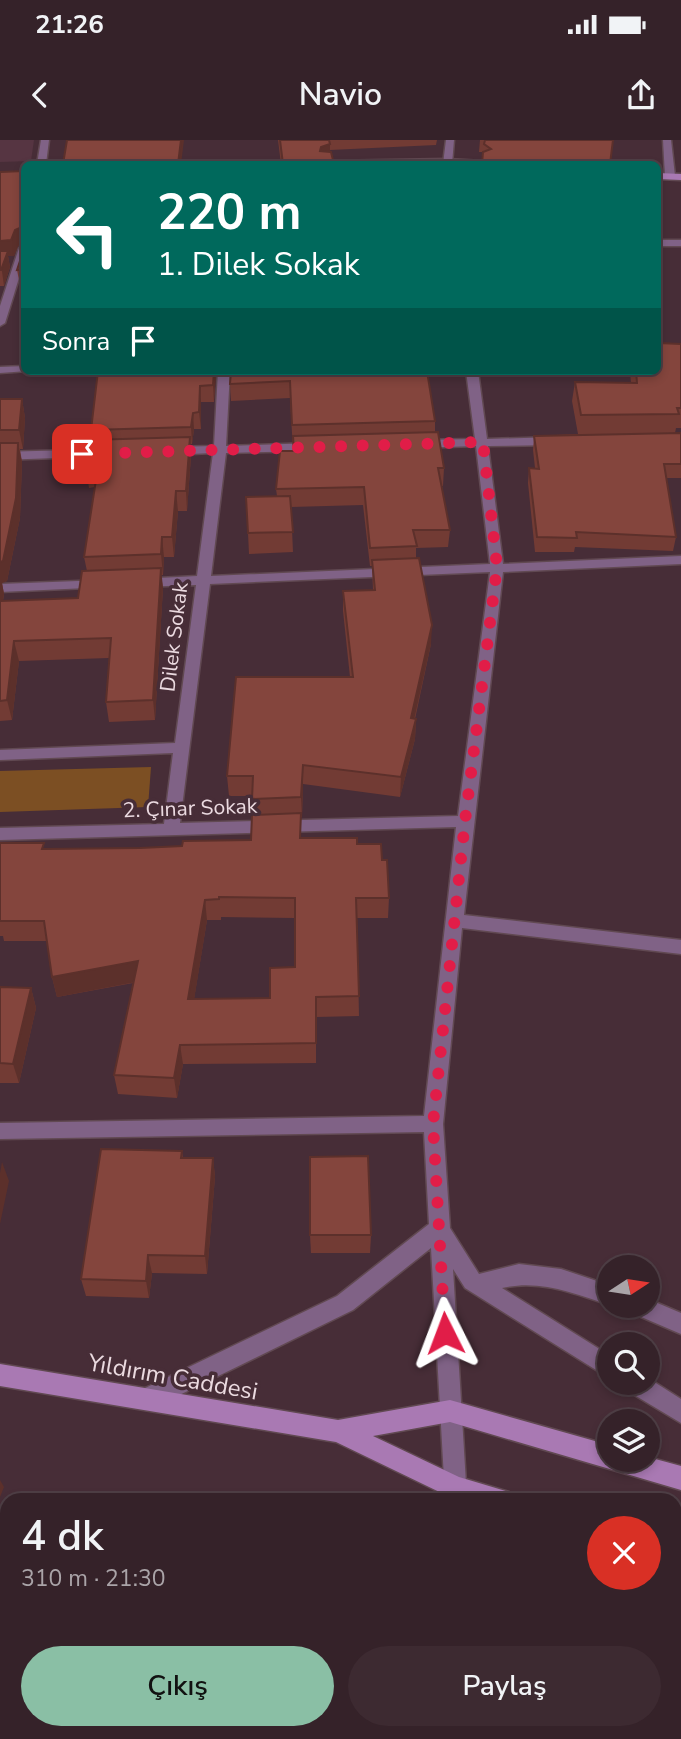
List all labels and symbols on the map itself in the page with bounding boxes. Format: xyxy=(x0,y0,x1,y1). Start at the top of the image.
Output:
pin xyxy=(52,424,112,484)
street label: Dilek Sokak xyxy=(153,580,195,693)
street label: 2. Çınar Sokak xyxy=(122,792,258,824)
north arrow xyxy=(597,1255,660,1318)
position arrow xyxy=(408,1296,482,1370)
street label: Yıldırım Caddesi xyxy=(85,1346,260,1408)

